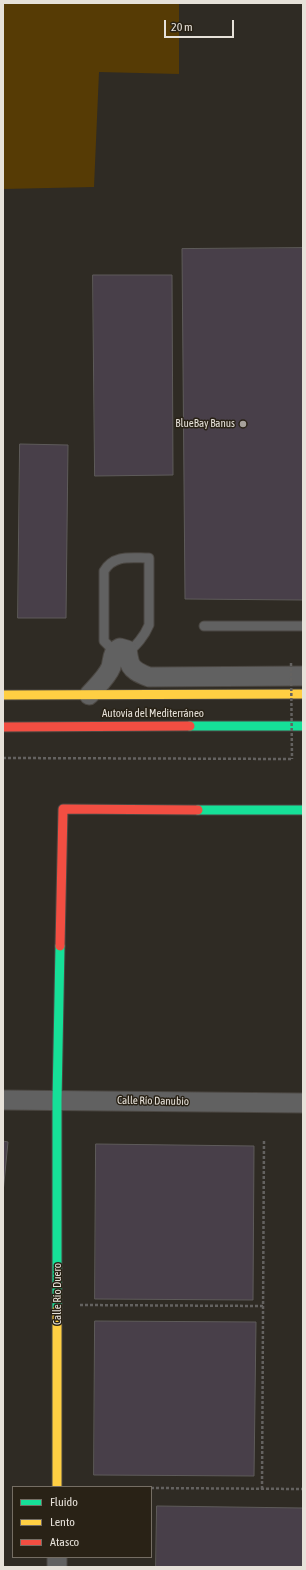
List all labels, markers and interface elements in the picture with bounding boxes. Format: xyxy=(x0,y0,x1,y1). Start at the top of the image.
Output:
scale bar xyxy=(166,12,236,38)
text: 20 m xyxy=(171,20,193,34)
place label: BlueBay Banus xyxy=(175,417,235,431)
marker: BlueBay Banus xyxy=(238,419,248,429)
street label: Autovía del Mediterráneo xyxy=(102,707,204,721)
street label: Calle Río Danubio xyxy=(117,1094,189,1108)
street label: Calle Río Duero xyxy=(51,1263,65,1325)
legend xyxy=(12,1486,152,1558)
text: Fluido xyxy=(50,1495,78,1509)
text: Lento xyxy=(50,1515,75,1529)
text: Atasco xyxy=(50,1535,79,1549)

